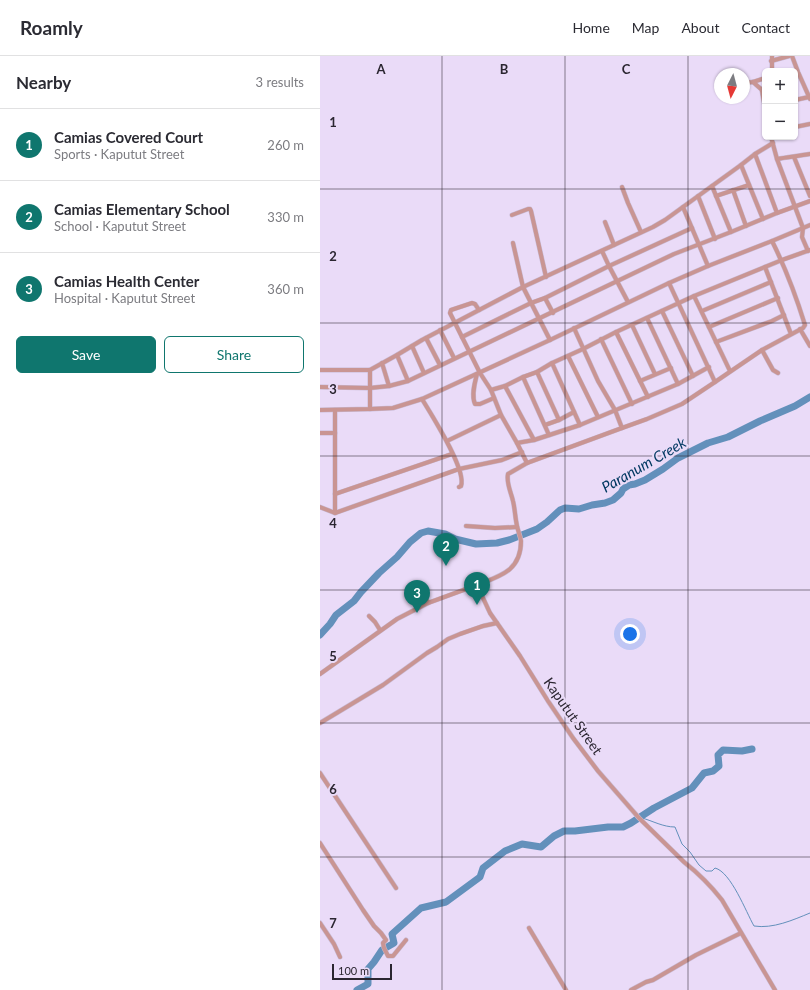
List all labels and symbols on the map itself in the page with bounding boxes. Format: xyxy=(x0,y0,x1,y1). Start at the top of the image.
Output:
text: A xyxy=(375,61,386,77)
text: B xyxy=(500,61,509,77)
text: C xyxy=(622,61,631,77)
north arrow xyxy=(714,68,750,104)
text: 1 xyxy=(329,114,337,130)
text: 2 xyxy=(329,248,337,264)
text: 3 xyxy=(329,381,337,397)
water label: Paranum Creek xyxy=(598,432,690,496)
text: 4 xyxy=(329,515,337,531)
pin: 2 xyxy=(433,533,459,566)
pin: 1 xyxy=(464,572,490,605)
pin: 3 xyxy=(404,580,430,613)
your location xyxy=(620,624,640,644)
text: 5 xyxy=(329,648,337,664)
street label: Kaputut Street xyxy=(541,674,606,758)
text: 6 xyxy=(329,781,337,797)
text: 7 xyxy=(329,915,337,931)
scale bar xyxy=(332,962,392,981)

